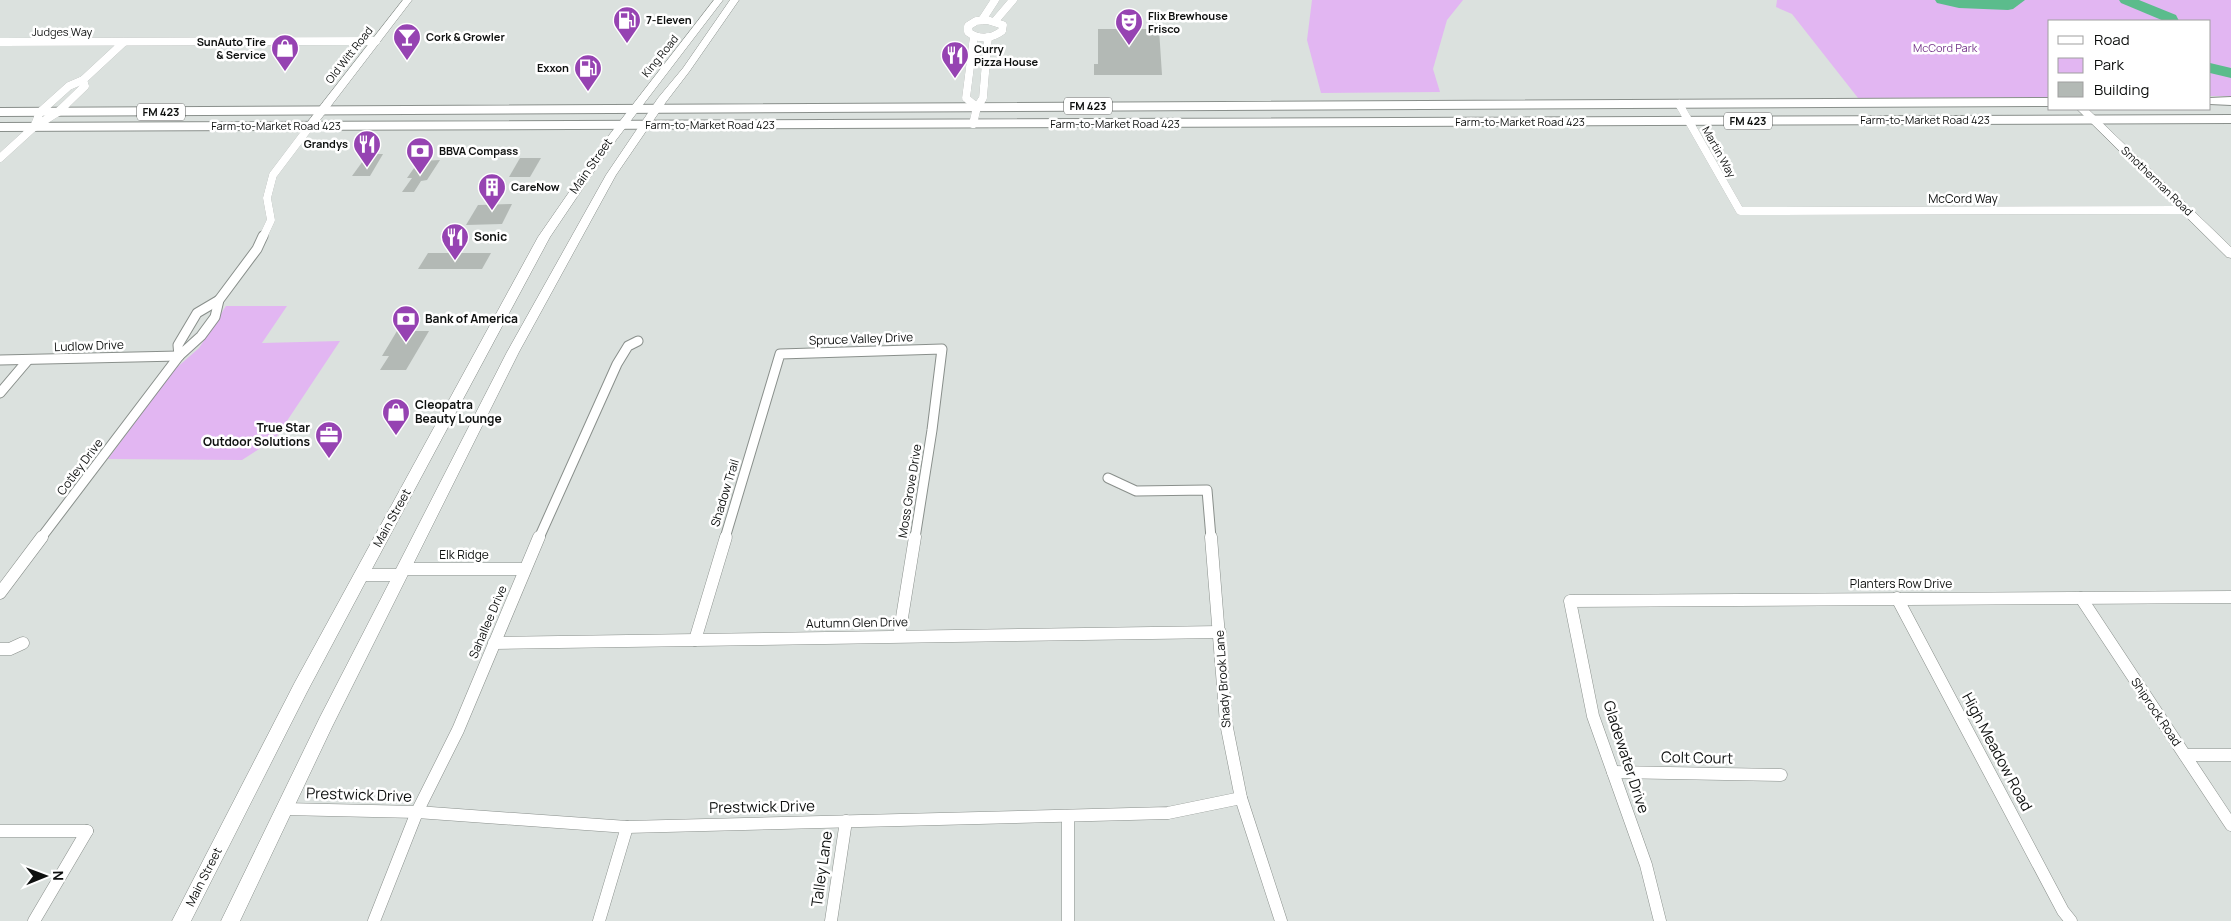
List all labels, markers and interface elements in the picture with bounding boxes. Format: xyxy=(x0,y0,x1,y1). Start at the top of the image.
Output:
fuel station icon: 7-Eleven xyxy=(612,5,642,44)
theatre icon: Flix Brewhouse Frisco xyxy=(1114,7,1144,46)
place label: Flix Brewhouse Frisco xyxy=(1148,8,1228,36)
place label: 7-Eleven xyxy=(646,12,692,27)
legend xyxy=(2048,20,2211,110)
bar icon: Cork & Growler xyxy=(392,22,422,61)
street label: Old Witt Road xyxy=(322,23,376,86)
street label: Judges Way xyxy=(32,24,92,39)
place label: Cork & Growler xyxy=(426,29,505,44)
text: Road xyxy=(2094,29,2130,50)
street label: King Road xyxy=(638,31,681,80)
shop icon: SunAuto Tire & Service xyxy=(270,33,300,72)
place label: SunAuto Tire & Service xyxy=(197,34,266,62)
restaurant icon: Curry Pizza House xyxy=(940,40,970,79)
park label: McCord Park xyxy=(1913,40,1978,55)
place label: Curry Pizza House xyxy=(974,41,1039,69)
fuel station icon: Exxon xyxy=(573,53,603,92)
text: Park xyxy=(2094,54,2124,75)
place label: Exxon xyxy=(537,60,569,75)
text: Building xyxy=(2094,79,2149,100)
road number: FM 423 xyxy=(1064,98,1112,114)
road number: FM 423 xyxy=(137,104,185,120)
road number: FM 423 xyxy=(1724,112,1772,130)
street label: Farm-to-Market Road 423 xyxy=(1860,112,1990,127)
street label: Farm-to-Market Road 423 xyxy=(1455,114,1585,129)
street label: Farm-to-Market Road 423 xyxy=(1050,116,1180,131)
street label: Farm-to-Market Road 423 xyxy=(645,117,775,132)
street label: Farm-to-Market Road 423 xyxy=(211,118,341,133)
street label: Martin Way xyxy=(1699,123,1740,180)
restaurant icon: Grandys xyxy=(352,129,382,168)
street label: Main Street xyxy=(565,134,616,197)
place label: Grandys xyxy=(304,136,348,151)
bank icon: BBVA Compass xyxy=(405,136,435,175)
place label: BBVA Compass xyxy=(439,143,518,158)
street label: Smotherman Road xyxy=(2118,143,2196,219)
building icon: CareNow xyxy=(477,172,507,211)
place label: CareNow xyxy=(511,179,560,194)
street label: McCord Way xyxy=(1928,190,1998,207)
restaurant icon: Sonic xyxy=(440,222,470,261)
place label: Sonic xyxy=(474,228,507,245)
bank icon: Bank of America xyxy=(391,304,421,343)
place label: Bank of America xyxy=(425,310,518,327)
street label: Spruce Valley Drive xyxy=(808,328,913,349)
street label: Ludlow Drive xyxy=(54,336,124,355)
place label: Cleopatra Beauty Lounge xyxy=(415,396,502,427)
shop icon: Cleopatra Beauty Lounge xyxy=(381,397,411,436)
place label: True Star Outdoor Solutions xyxy=(203,419,310,450)
office icon: True Star Outdoor Solutions xyxy=(314,420,344,459)
street label: Cotley Drive xyxy=(53,435,107,499)
street label: Moss Grove Drive xyxy=(894,443,925,539)
street label: Shadow Trail xyxy=(706,457,743,529)
street label: Main Street xyxy=(369,485,415,550)
street label: Elk Ridge xyxy=(439,546,489,563)
street label: Planters Row Drive xyxy=(1850,575,1952,592)
street label: Sahallee Drive xyxy=(464,583,511,661)
street label: Autumn Glen Drive xyxy=(806,613,908,632)
street label: Shady Brook Lane xyxy=(1211,630,1234,729)
street label: Shiprock Road xyxy=(2127,674,2186,749)
street label: High Meadow Road xyxy=(1957,689,2038,815)
street label: Gladewater Drive xyxy=(1598,698,1655,816)
street label: Colt Court xyxy=(1661,746,1733,769)
street label: Prestwick Drive xyxy=(306,782,412,807)
street label: Prestwick Drive xyxy=(709,795,815,818)
street label: Talley Lane xyxy=(806,829,837,908)
street label: Main Street xyxy=(181,844,226,909)
north arrow xyxy=(20,851,70,901)
text: N xyxy=(49,871,68,881)

